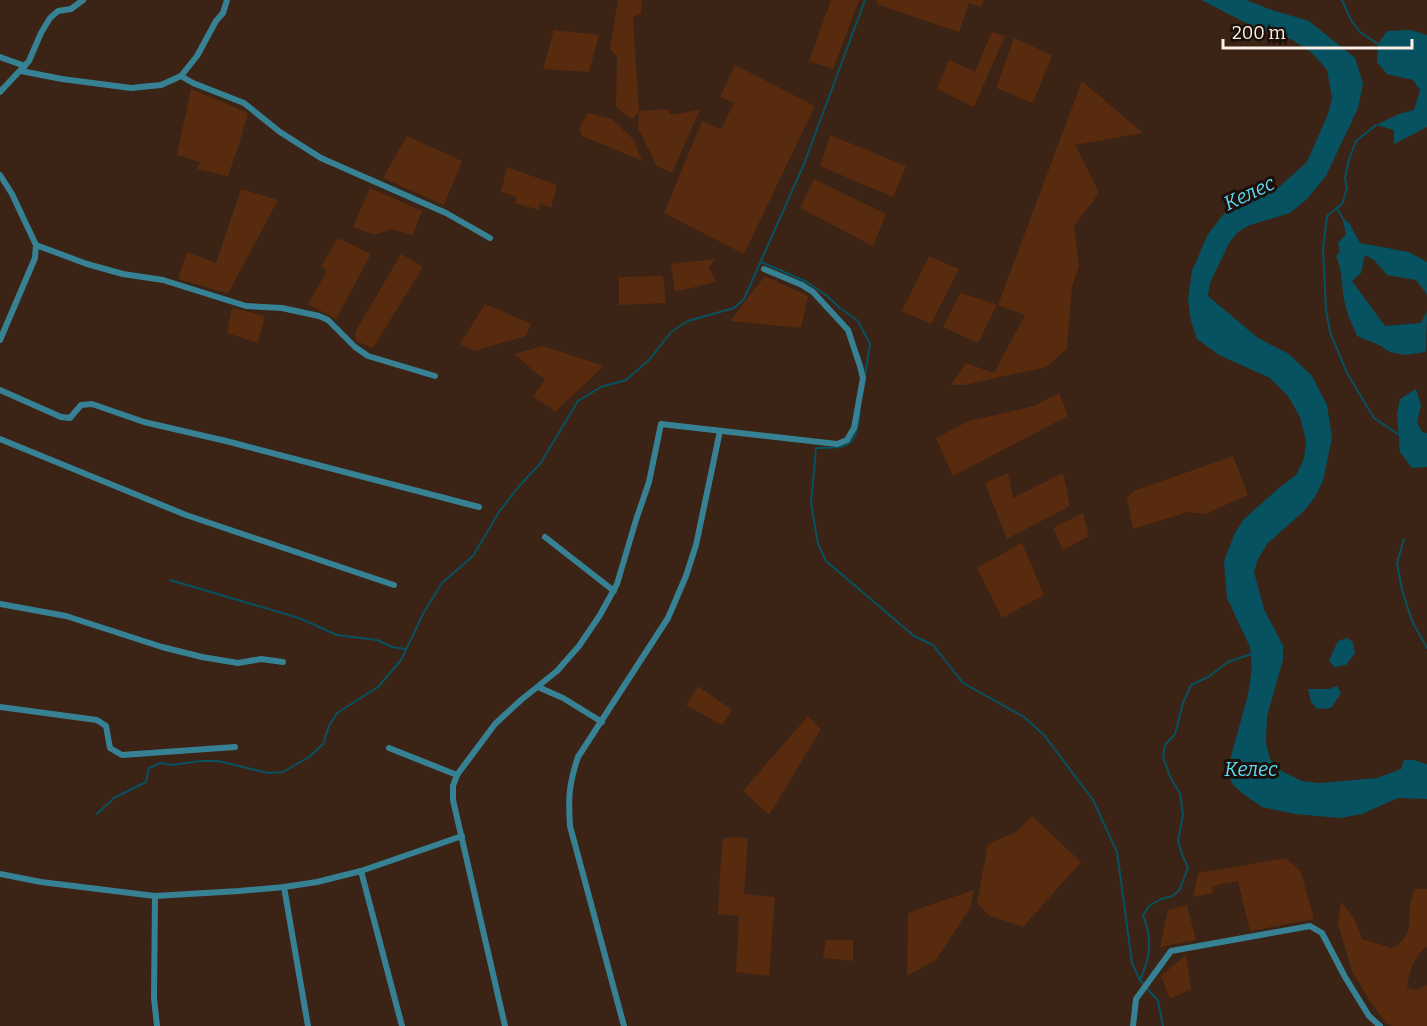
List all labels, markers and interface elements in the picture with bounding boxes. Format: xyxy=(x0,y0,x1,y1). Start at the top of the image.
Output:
scale bar xyxy=(1223,12,1412,50)
text: 200 m xyxy=(1232,22,1286,44)
water label: Келес xyxy=(1220,171,1279,215)
water label: Келес xyxy=(1224,757,1278,781)

